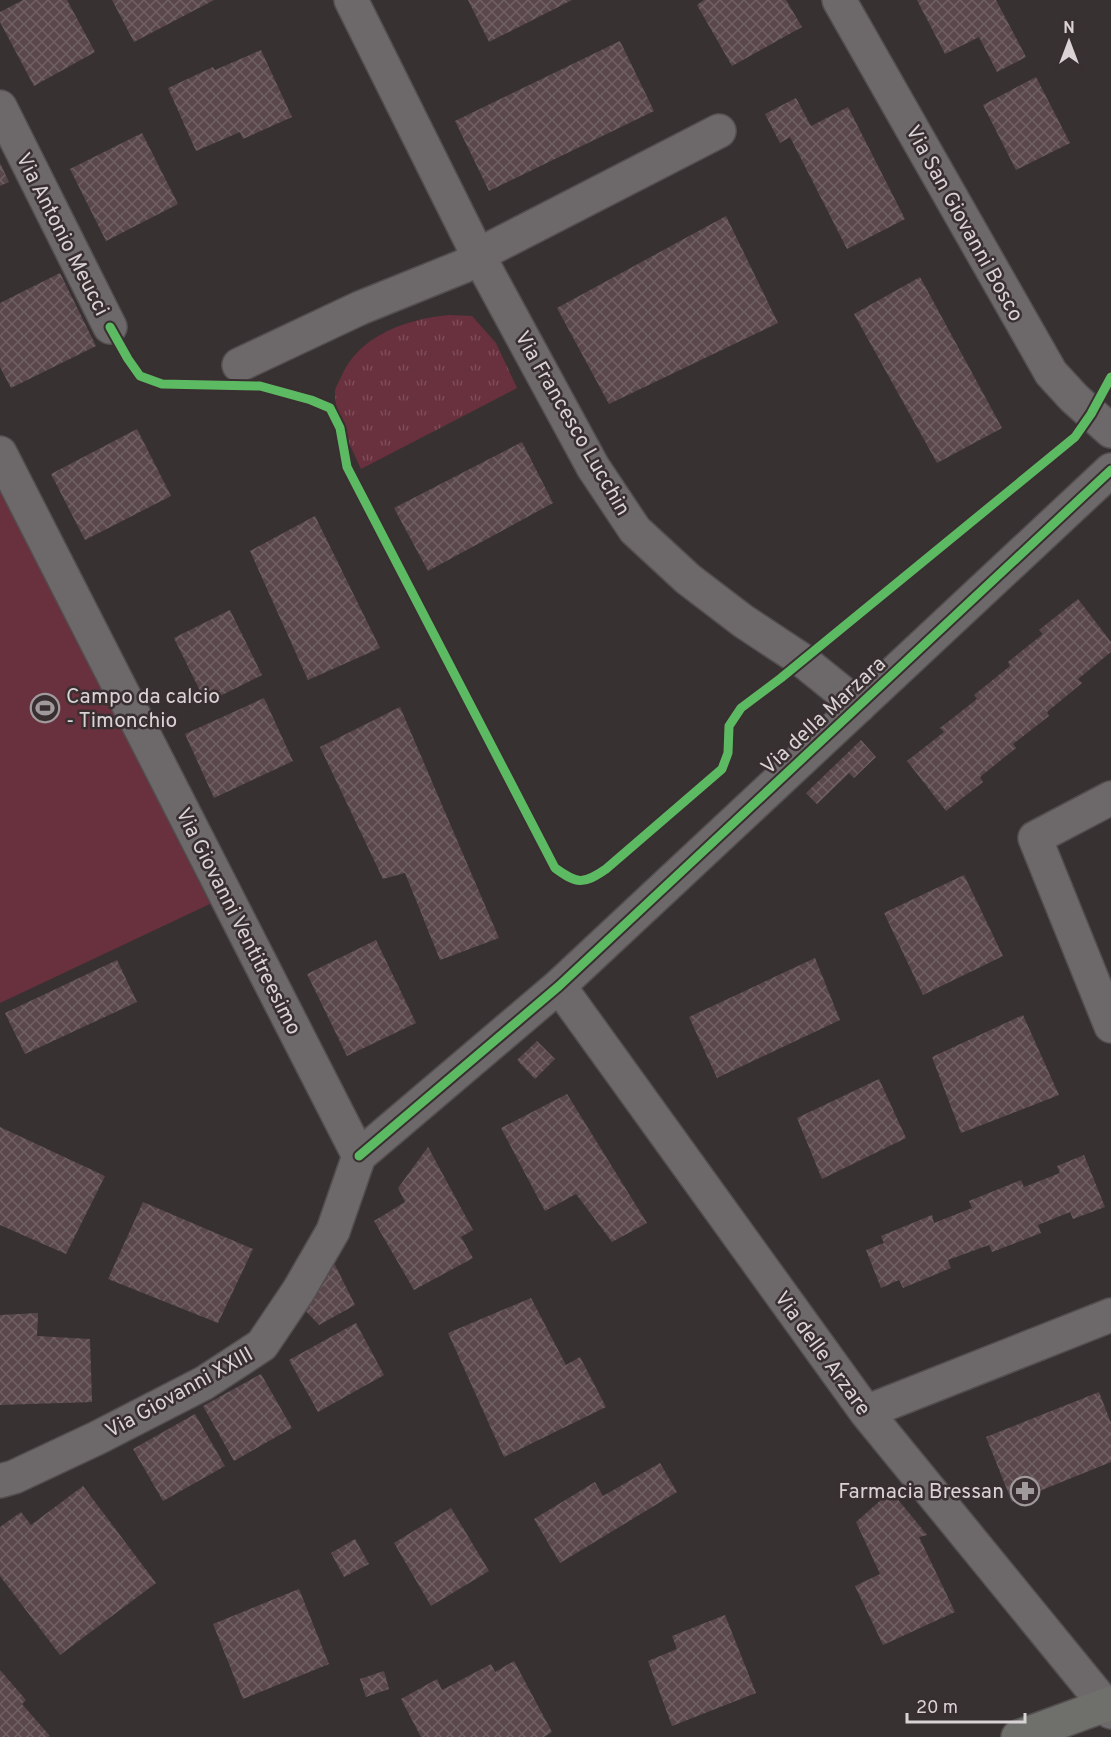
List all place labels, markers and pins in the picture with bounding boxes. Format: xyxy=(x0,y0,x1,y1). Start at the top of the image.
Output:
place label: Campo da calcio - Timonchio xyxy=(66,684,220,735)
sports icon: Campo da calcio - Timonchio xyxy=(29,692,61,724)
pharmacy icon: Farmacia Bressan xyxy=(1009,1475,1041,1507)
place label: Farmacia Bressan xyxy=(838,1479,1004,1506)

